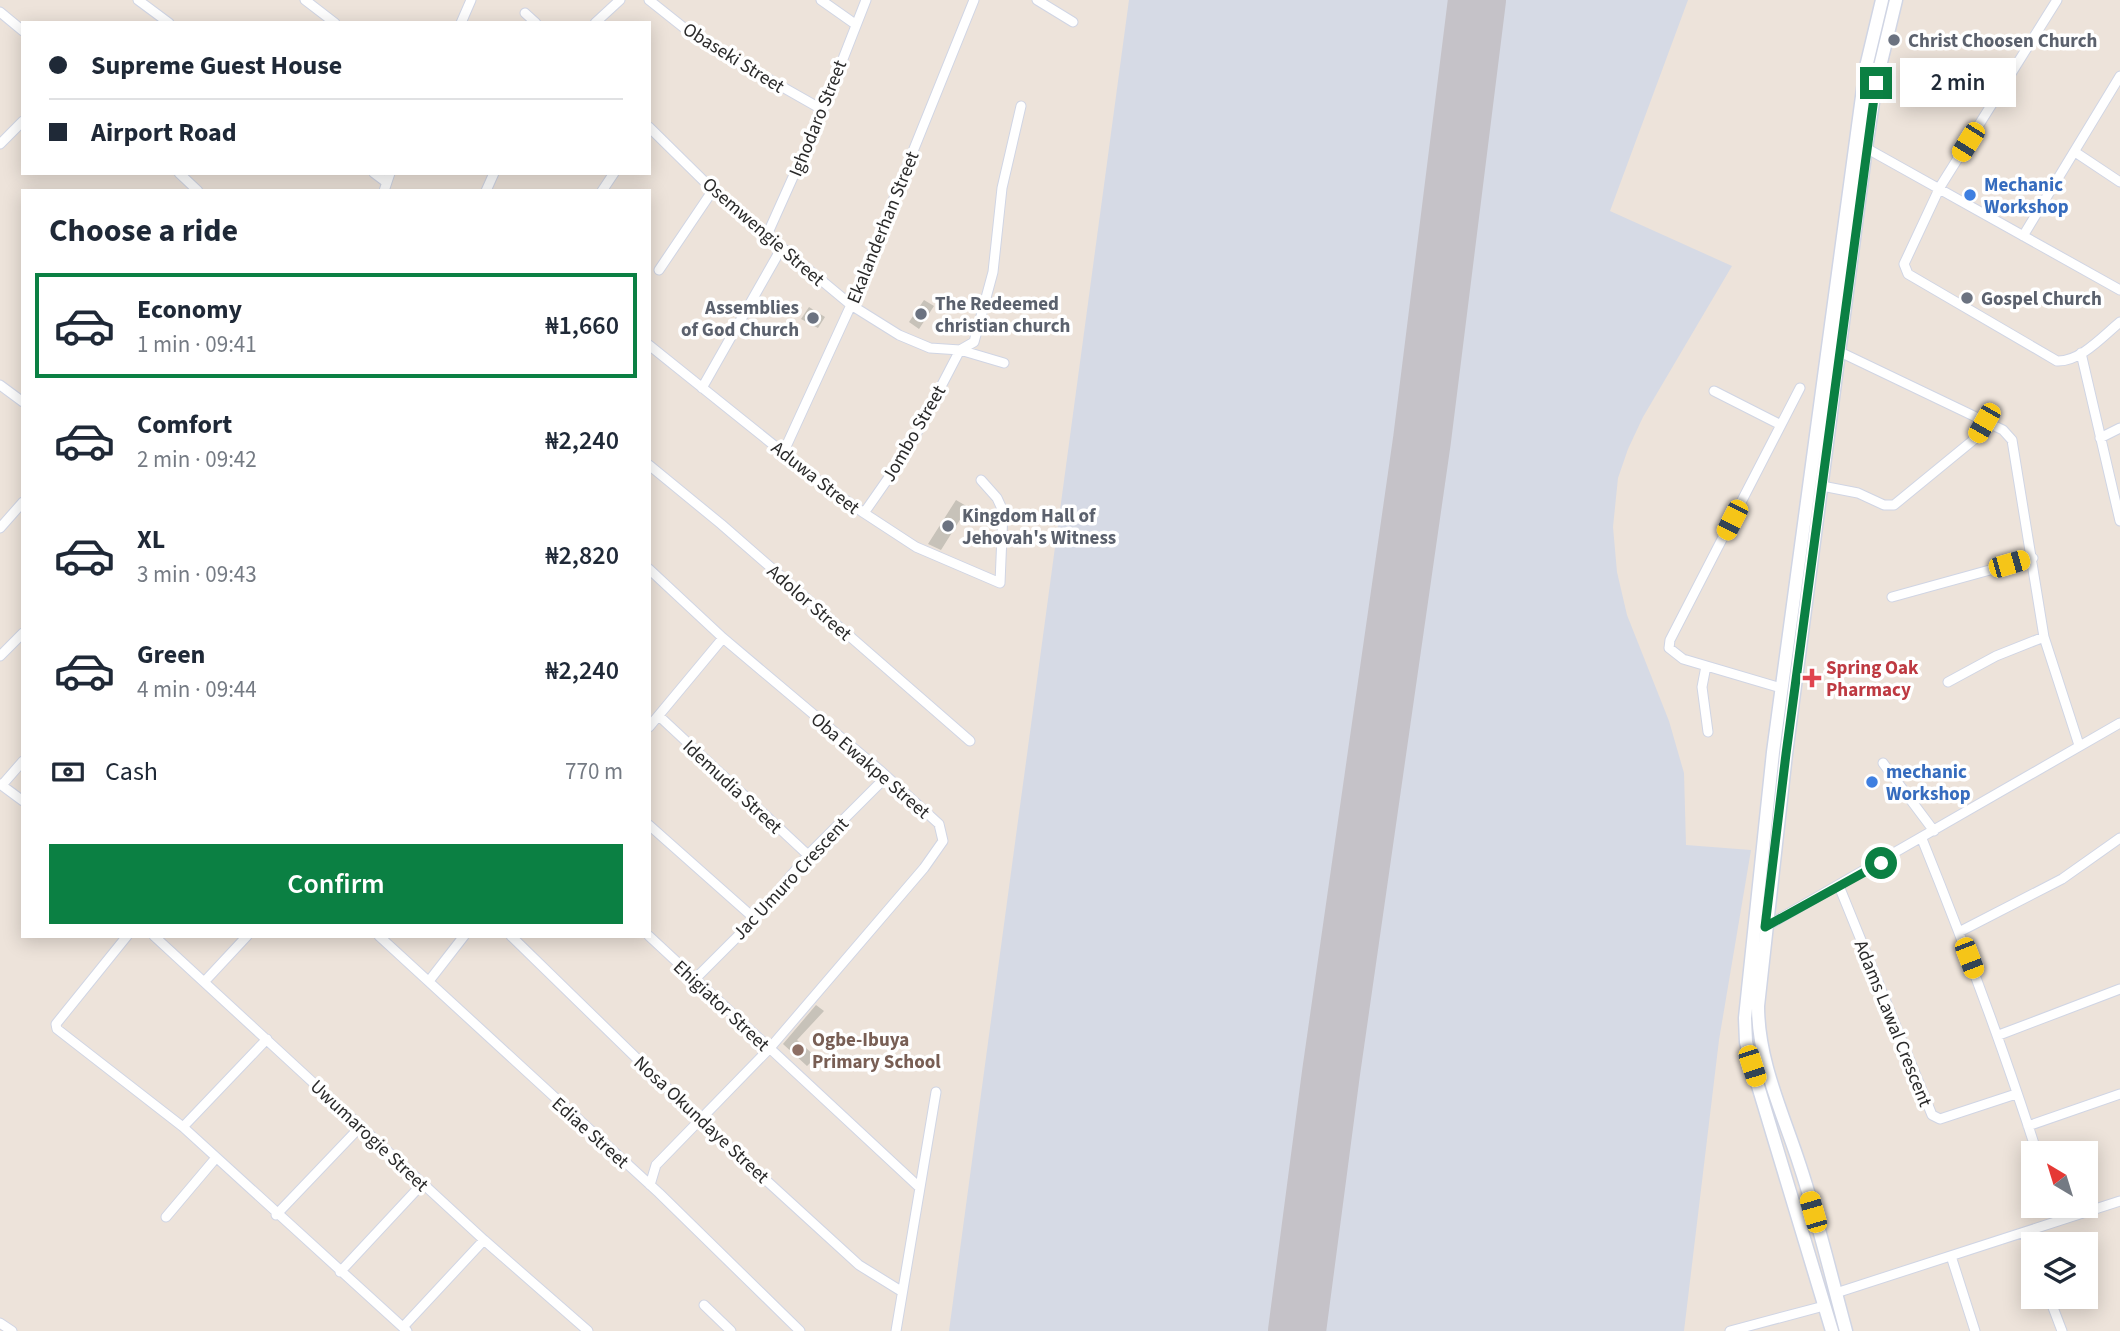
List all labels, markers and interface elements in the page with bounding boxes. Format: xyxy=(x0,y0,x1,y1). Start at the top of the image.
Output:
street label: Obaseki Street xyxy=(677,16,790,101)
place label: Christ Choosen Church xyxy=(1908,28,2097,55)
marker: Christ Choosen Church xyxy=(1886,32,1902,48)
text: Supreme Guest House xyxy=(91,47,342,84)
street label: Ighodaro Street xyxy=(783,56,854,181)
callout: 2 min xyxy=(1900,58,2016,108)
text: 2 min xyxy=(1931,66,1985,99)
route end xyxy=(1860,67,1892,99)
text: Airport Road xyxy=(91,114,237,151)
car xyxy=(1948,119,1989,165)
street label: Ekalanderhan Street xyxy=(841,147,926,308)
street label: Osemwengie Street xyxy=(696,171,831,293)
place label: Mechanic Workshop xyxy=(1984,172,2069,221)
marker: Mechanic Workshop xyxy=(1962,187,1978,203)
text: Choose a ride xyxy=(49,208,238,254)
place label: Gospel Church xyxy=(1981,286,2102,313)
marker: Gospel Church xyxy=(1959,290,1975,306)
text: Economy xyxy=(137,291,242,328)
place label: The Redeemed christian church xyxy=(935,291,1070,340)
icon: car xyxy=(53,294,116,357)
place label: Assemblies of God Church xyxy=(681,295,799,344)
marker: The Redeemed christian church xyxy=(913,306,929,322)
text: ₦1,660 xyxy=(545,307,619,344)
marker: Assemblies of God Church xyxy=(805,310,821,326)
text: 1 min · 09:41 xyxy=(137,328,257,361)
street label: Jombo Street xyxy=(876,380,953,487)
car xyxy=(1965,400,2004,446)
text: Comfort xyxy=(137,406,232,443)
icon: car xyxy=(53,409,116,472)
text: ₦2,240 xyxy=(545,422,619,459)
street label: Aduwa Street xyxy=(765,435,865,522)
text: 2 min · 09:42 xyxy=(137,443,257,476)
car xyxy=(1714,497,1751,543)
place label: Kingdom Hall of Jehovah's Witness xyxy=(962,503,1116,552)
marker: Kingdom Hall of Jehovah's Witness xyxy=(940,518,956,534)
text: XL xyxy=(137,521,165,558)
icon: car xyxy=(53,524,116,587)
text: ₦2,820 xyxy=(545,537,619,574)
car xyxy=(1986,548,2033,580)
text: 3 min · 09:43 xyxy=(137,558,257,591)
street label: Adolor Street xyxy=(761,559,858,648)
text: Green xyxy=(137,636,205,673)
icon: car xyxy=(53,639,116,702)
text: ₦2,240 xyxy=(545,652,619,689)
place label: Spring Oak Pharmacy xyxy=(1826,655,1919,704)
marker: Spring Oak Pharmacy xyxy=(1804,670,1820,686)
text: 4 min · 09:44 xyxy=(137,673,257,706)
street label: Oba Ewakpe Street xyxy=(805,707,936,826)
street label: Idemudia Street xyxy=(676,734,788,841)
icon: cash xyxy=(49,753,87,791)
text: Cash xyxy=(105,753,158,790)
text: 770 m xyxy=(565,755,623,788)
place label: mechanic Workshop xyxy=(1886,759,1971,808)
marker: mechanic Workshop xyxy=(1864,774,1880,790)
street label: Jac Umuro Crescent xyxy=(727,811,856,946)
button: Confirm xyxy=(49,844,623,924)
route start xyxy=(1865,847,1897,879)
car xyxy=(1952,935,1987,981)
street label: Adams Lawal Crescent xyxy=(1847,936,1939,1111)
street label: Ehigiator Street xyxy=(667,954,776,1058)
place label: Ogbe-Ibuya Primary School xyxy=(812,1027,941,1076)
marker: Ogbe-Ibuya Primary School xyxy=(790,1042,806,1058)
car xyxy=(1736,1043,1769,1089)
street label: Nosa Okundaye Street xyxy=(627,1050,775,1190)
street label: Uwumarogie Street xyxy=(304,1074,435,1199)
street label: Ediae Street xyxy=(545,1091,635,1175)
north arrow xyxy=(2021,1141,2098,1218)
map controls xyxy=(2021,1141,2098,1309)
car xyxy=(1798,1189,1829,1235)
button: layers xyxy=(2021,1232,2098,1309)

